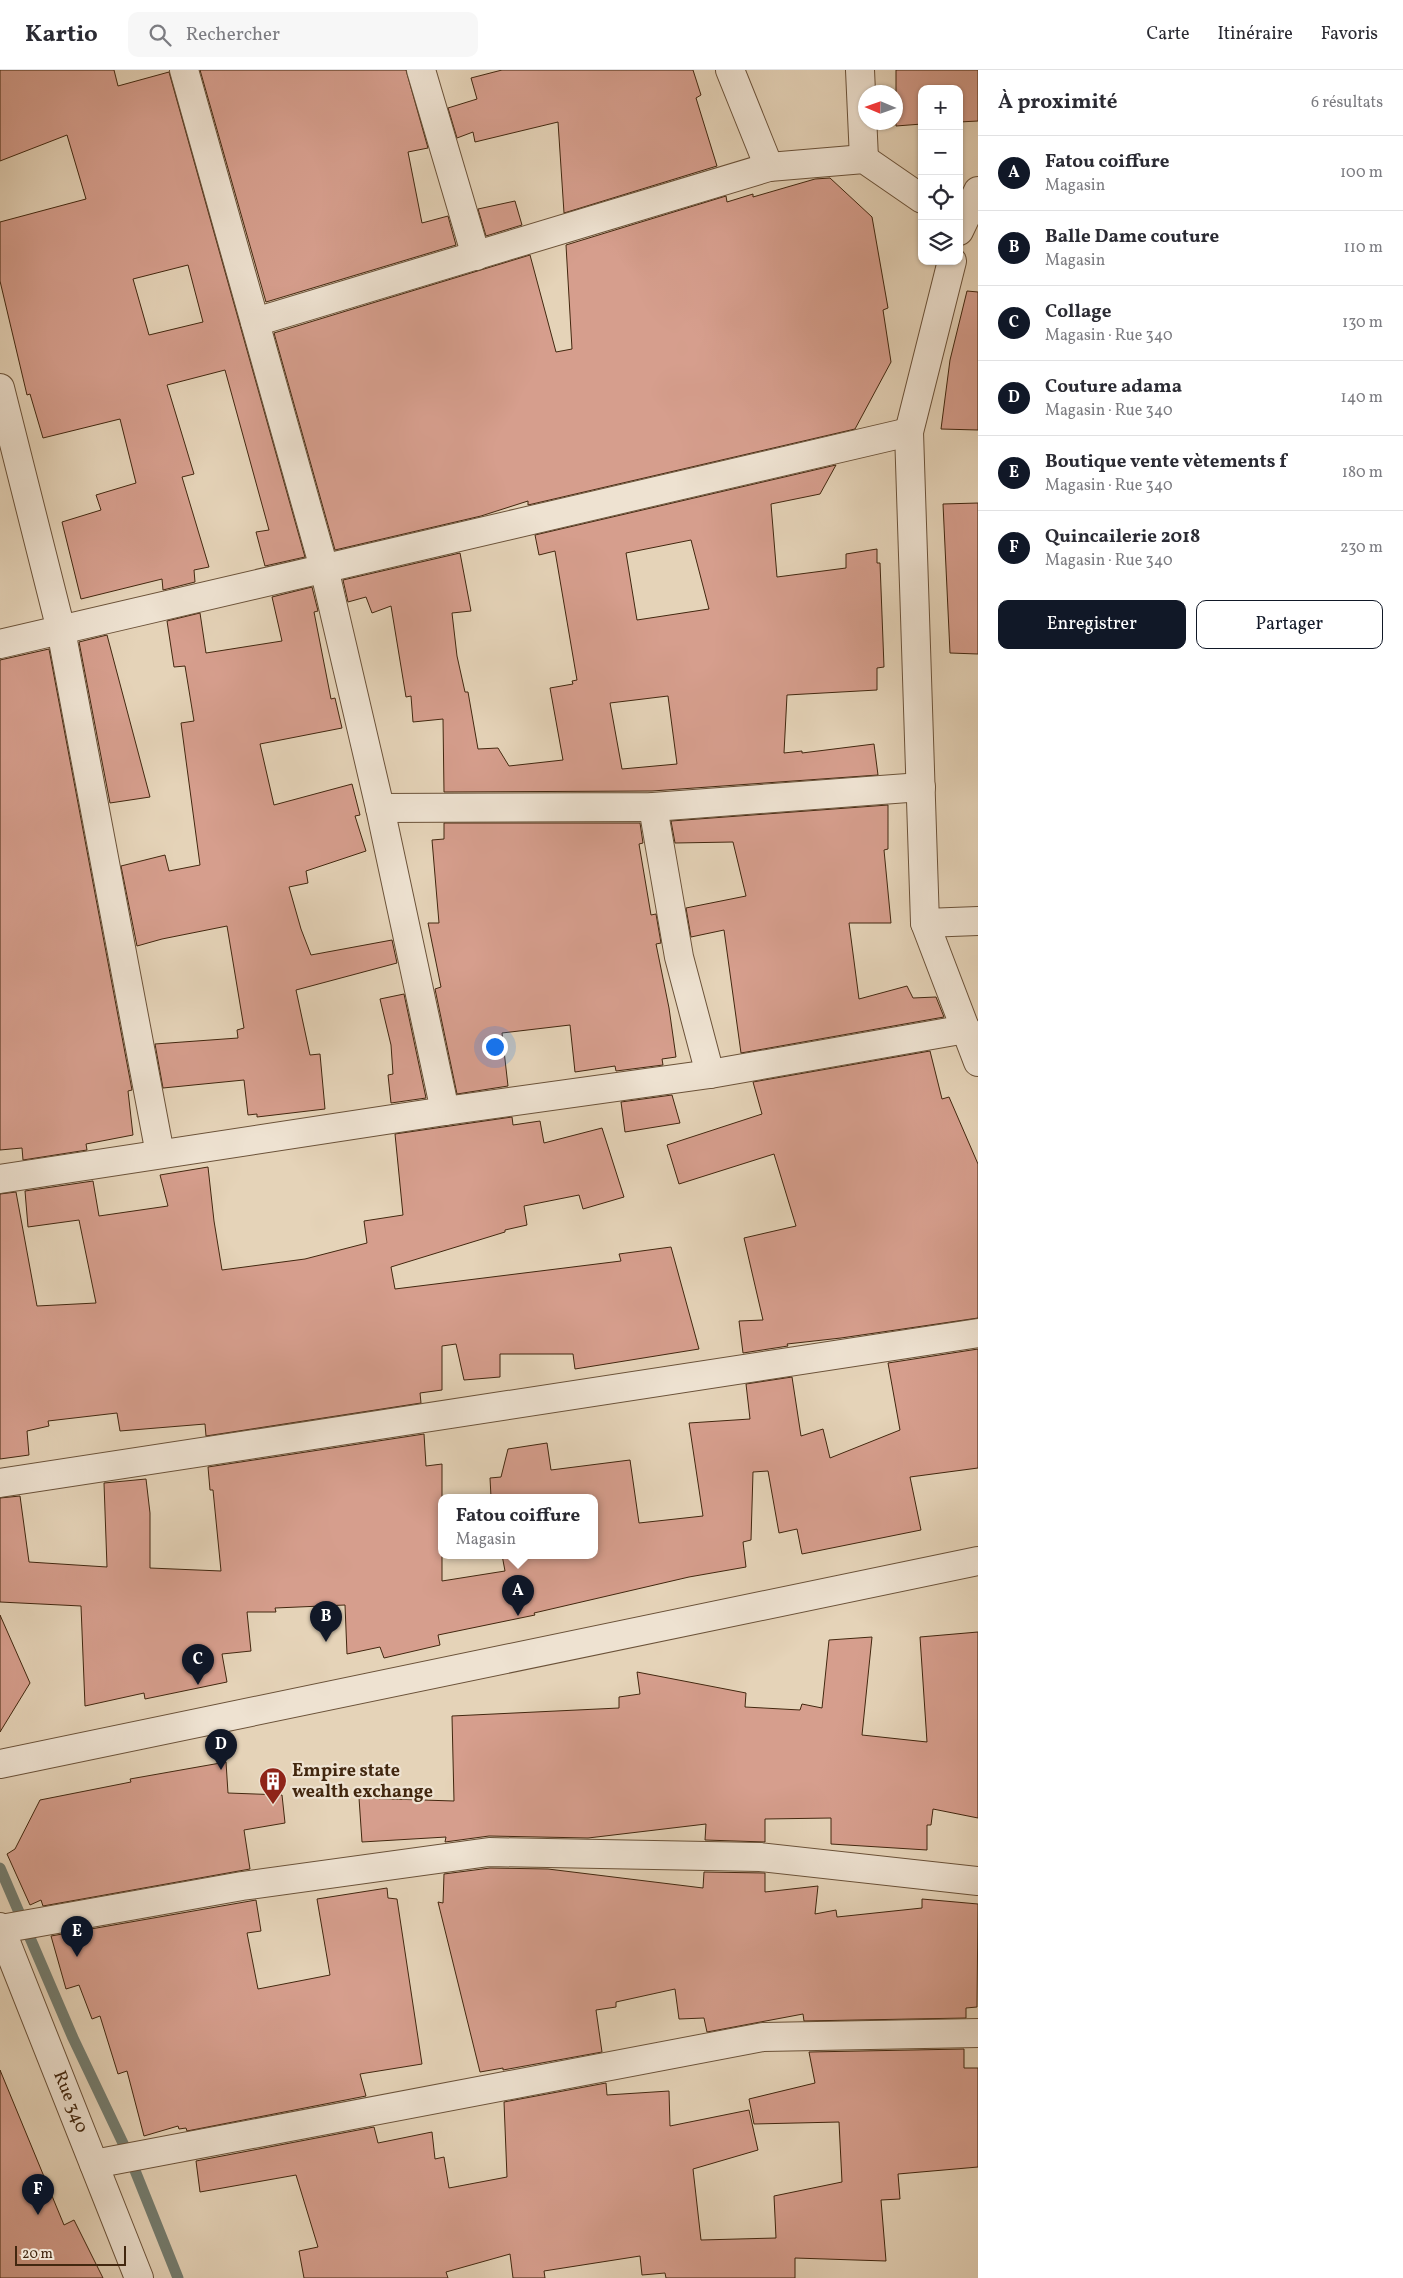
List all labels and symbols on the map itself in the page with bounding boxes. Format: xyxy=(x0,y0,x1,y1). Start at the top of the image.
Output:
north arrow xyxy=(858,85,903,130)
your location xyxy=(482,1034,508,1060)
pin: A xyxy=(502,1575,534,1616)
pin: B xyxy=(310,1601,342,1642)
pin: C xyxy=(182,1644,214,1685)
pin: D xyxy=(205,1729,237,1770)
place label: Empire state wealth exchange xyxy=(292,1759,433,1805)
building icon: Empire state wealth exchange xyxy=(258,1766,288,1805)
pin: E xyxy=(61,1916,93,1957)
street label: Rue 340 xyxy=(46,2067,94,2137)
pin: F xyxy=(22,2174,54,2215)
scale bar xyxy=(15,2243,126,2266)

